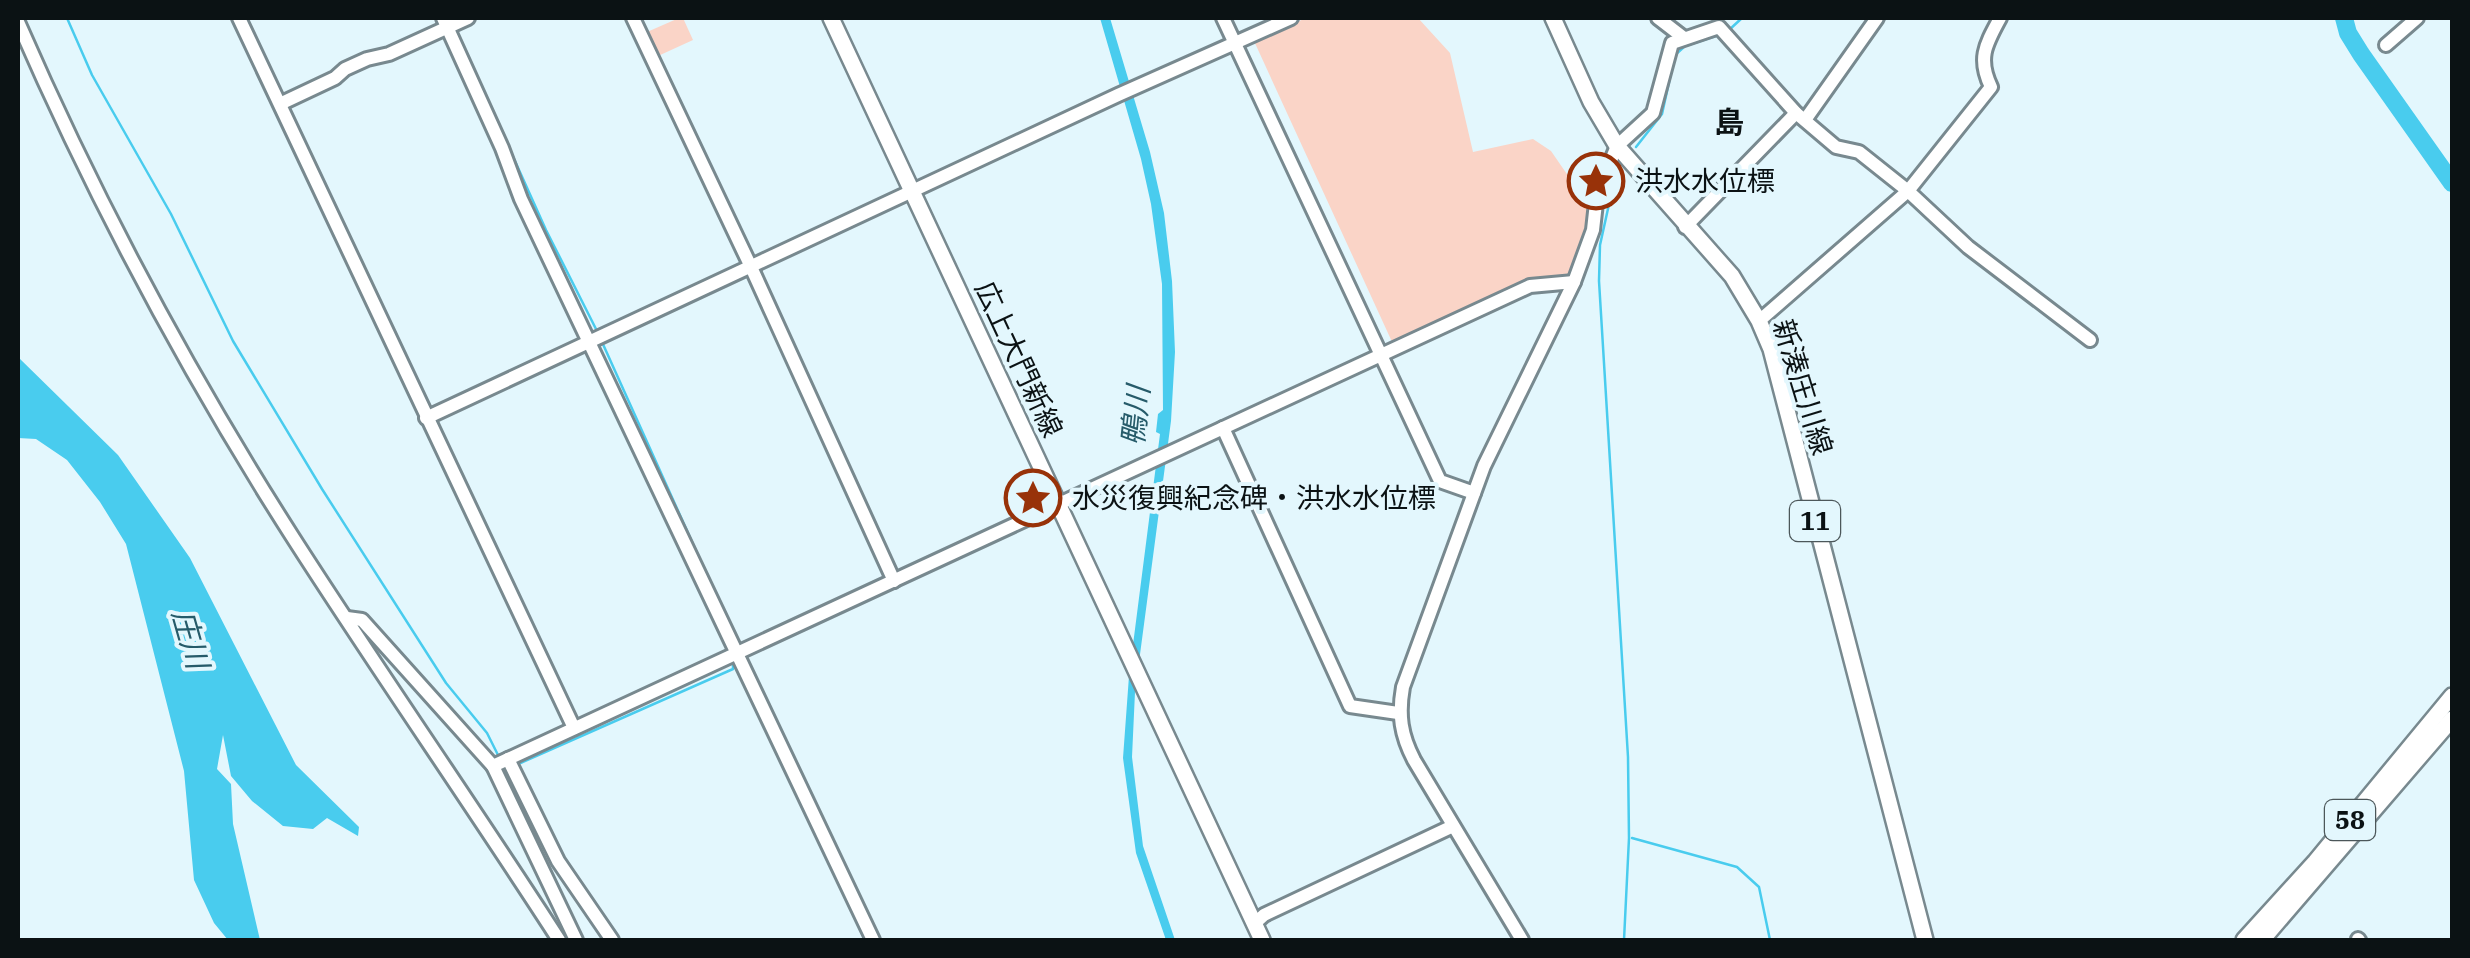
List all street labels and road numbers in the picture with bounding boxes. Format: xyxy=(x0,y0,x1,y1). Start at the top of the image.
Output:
street label: 広上大門新線 xyxy=(967,275,1072,443)
street label: 新湊庄川線 xyxy=(1765,314,1842,459)
road number: 11 xyxy=(1790,501,1840,541)
road number: 58 xyxy=(2325,800,2375,840)

